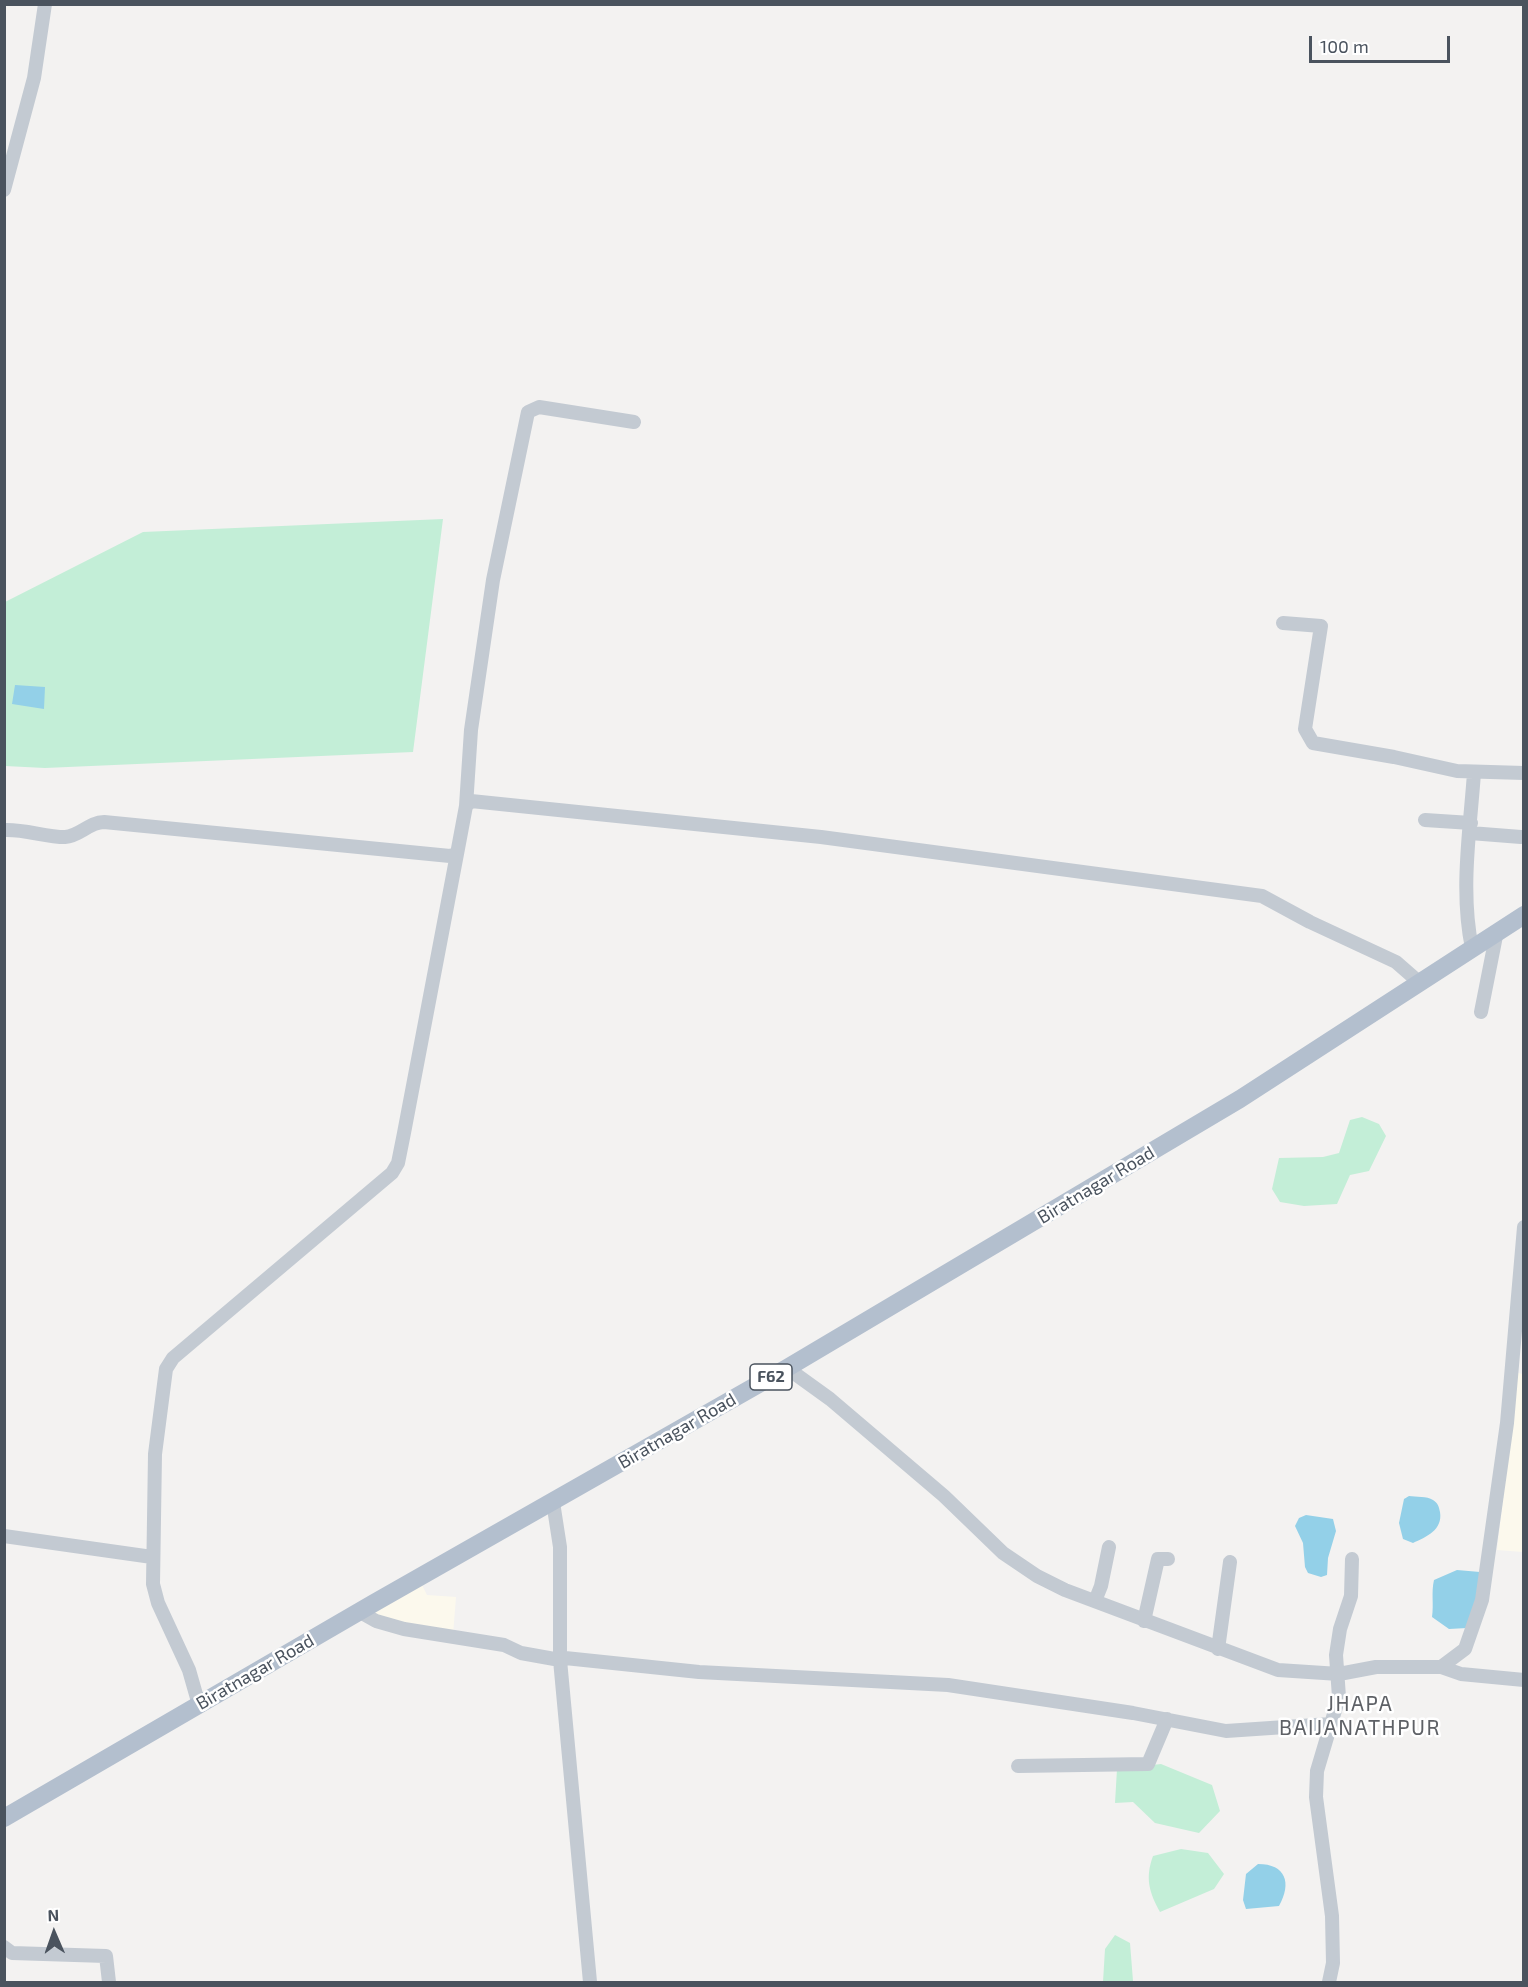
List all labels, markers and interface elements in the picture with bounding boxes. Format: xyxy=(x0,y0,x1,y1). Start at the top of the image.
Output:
scale bar xyxy=(1312,24,1453,62)
text: 100 m xyxy=(1320,35,1369,57)
street label: Biratnagar Road xyxy=(1034,1142,1158,1228)
road number: F62 xyxy=(750,1364,792,1390)
street label: Biratnagar Road xyxy=(614,1389,740,1473)
street label: Biratnagar Road xyxy=(192,1630,318,1714)
district label: JHAPA BAIJANATHPUR xyxy=(1279,1691,1441,1741)
north arrow xyxy=(24,1903,84,1963)
text: N xyxy=(47,1905,59,1924)

